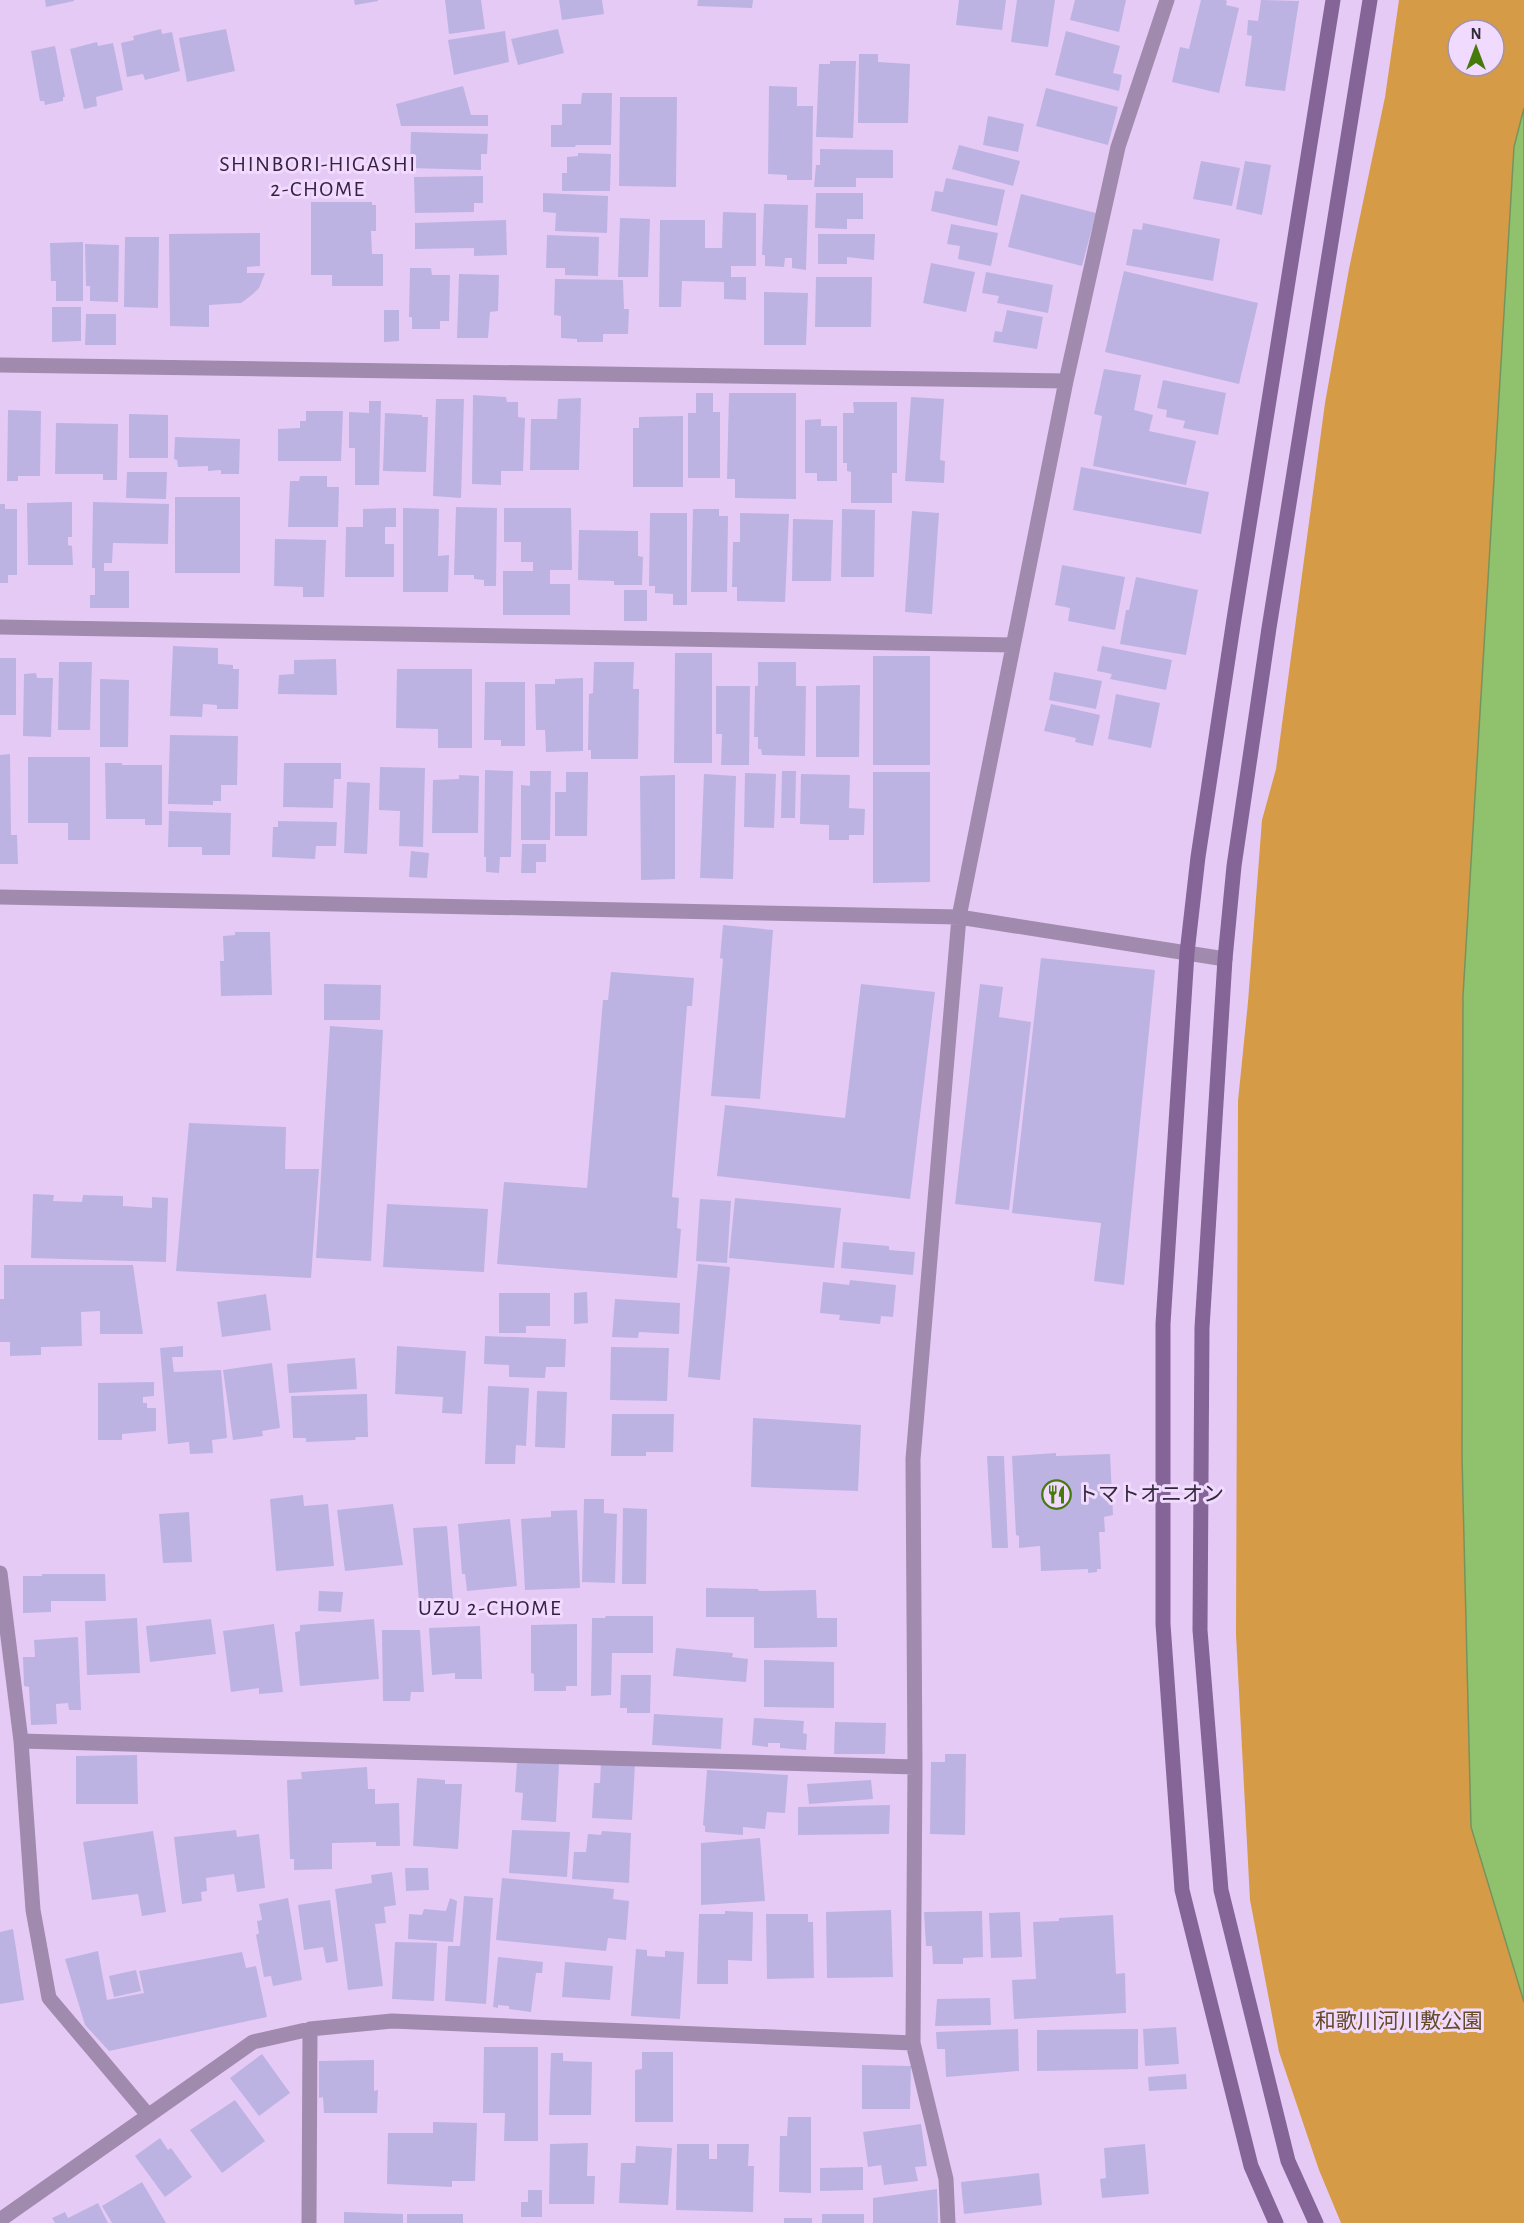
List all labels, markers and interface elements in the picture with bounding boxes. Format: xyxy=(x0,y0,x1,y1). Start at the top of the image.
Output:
north arrow xyxy=(1446,18,1506,78)
text: N xyxy=(1470,26,1482,42)
district label: SHINBORI-HIGASHI 2-CHOME xyxy=(219,153,417,200)
restaurant icon: トマトオニオン xyxy=(1040,1478,1072,1510)
place label: トマトオニオン xyxy=(1077,1484,1224,1505)
district label: UZU 2-CHOME xyxy=(418,1597,562,1619)
park label: 和歌川河川敷公園 xyxy=(1315,2010,1483,2032)

